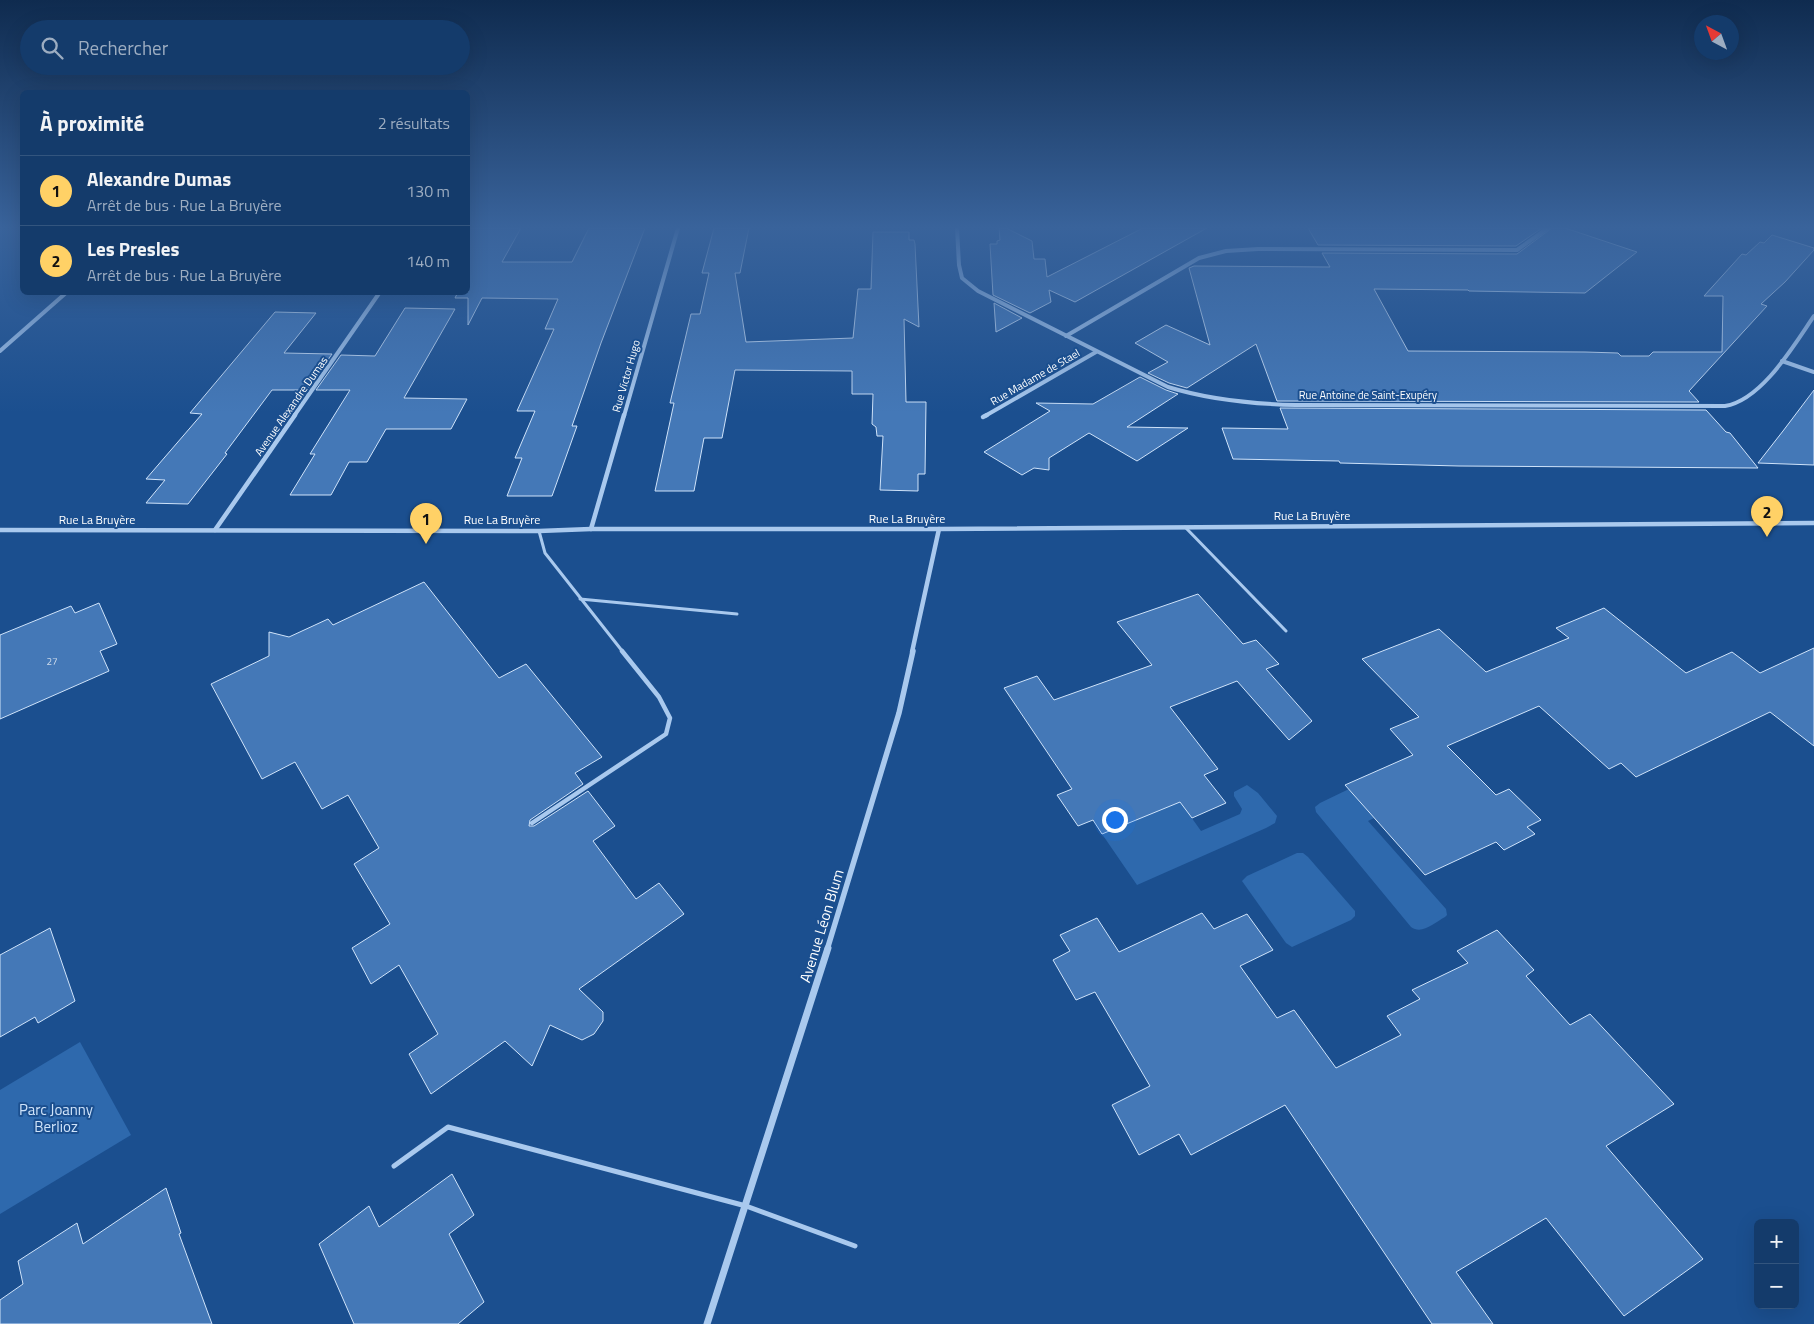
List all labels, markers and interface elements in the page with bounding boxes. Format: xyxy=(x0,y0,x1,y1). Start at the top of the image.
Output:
north arrow xyxy=(1694,15,1739,60)
search box xyxy=(20,20,470,75)
text: Rechercher xyxy=(78,33,168,62)
icon: search xyxy=(38,34,66,62)
text: À proximité xyxy=(40,107,144,139)
text: 2 résultats xyxy=(378,111,450,135)
text: Alexandre Dumas xyxy=(87,164,231,193)
text: 1 xyxy=(52,179,60,203)
text: 130 m xyxy=(406,179,450,203)
text: Arrêt de bus · Rue La Bruyère xyxy=(87,193,282,217)
text: Les Presles xyxy=(87,234,180,263)
text: 2 xyxy=(52,249,60,273)
text: 140 m xyxy=(406,249,450,273)
text: Arrêt de bus · Rue La Bruyère xyxy=(87,263,282,287)
street label: Rue Victor Hugo xyxy=(608,338,644,414)
street label: Rue Madame de Stael xyxy=(987,345,1083,409)
street label: Avenue Alexandre Dumas xyxy=(251,353,331,459)
street label: Rue Antoine de Saint-Exupéry xyxy=(1299,387,1438,403)
pin: 2 xyxy=(1751,496,1783,537)
pin: 1 xyxy=(410,503,442,544)
street label: Rue La Bruyère xyxy=(1274,506,1350,525)
street label: Rue La Bruyère xyxy=(869,509,945,528)
street label: Rue La Bruyère xyxy=(59,510,135,529)
street label: Rue La Bruyère xyxy=(464,510,540,529)
house number: 27 xyxy=(46,654,58,669)
your location xyxy=(1102,807,1128,833)
street label: Avenue Léon Blum xyxy=(793,866,850,985)
park label: Parc Joanny Berlioz xyxy=(19,1098,93,1138)
map controls xyxy=(1754,1219,1799,1309)
button: + xyxy=(1754,1219,1799,1264)
button: − xyxy=(1754,1264,1799,1309)

